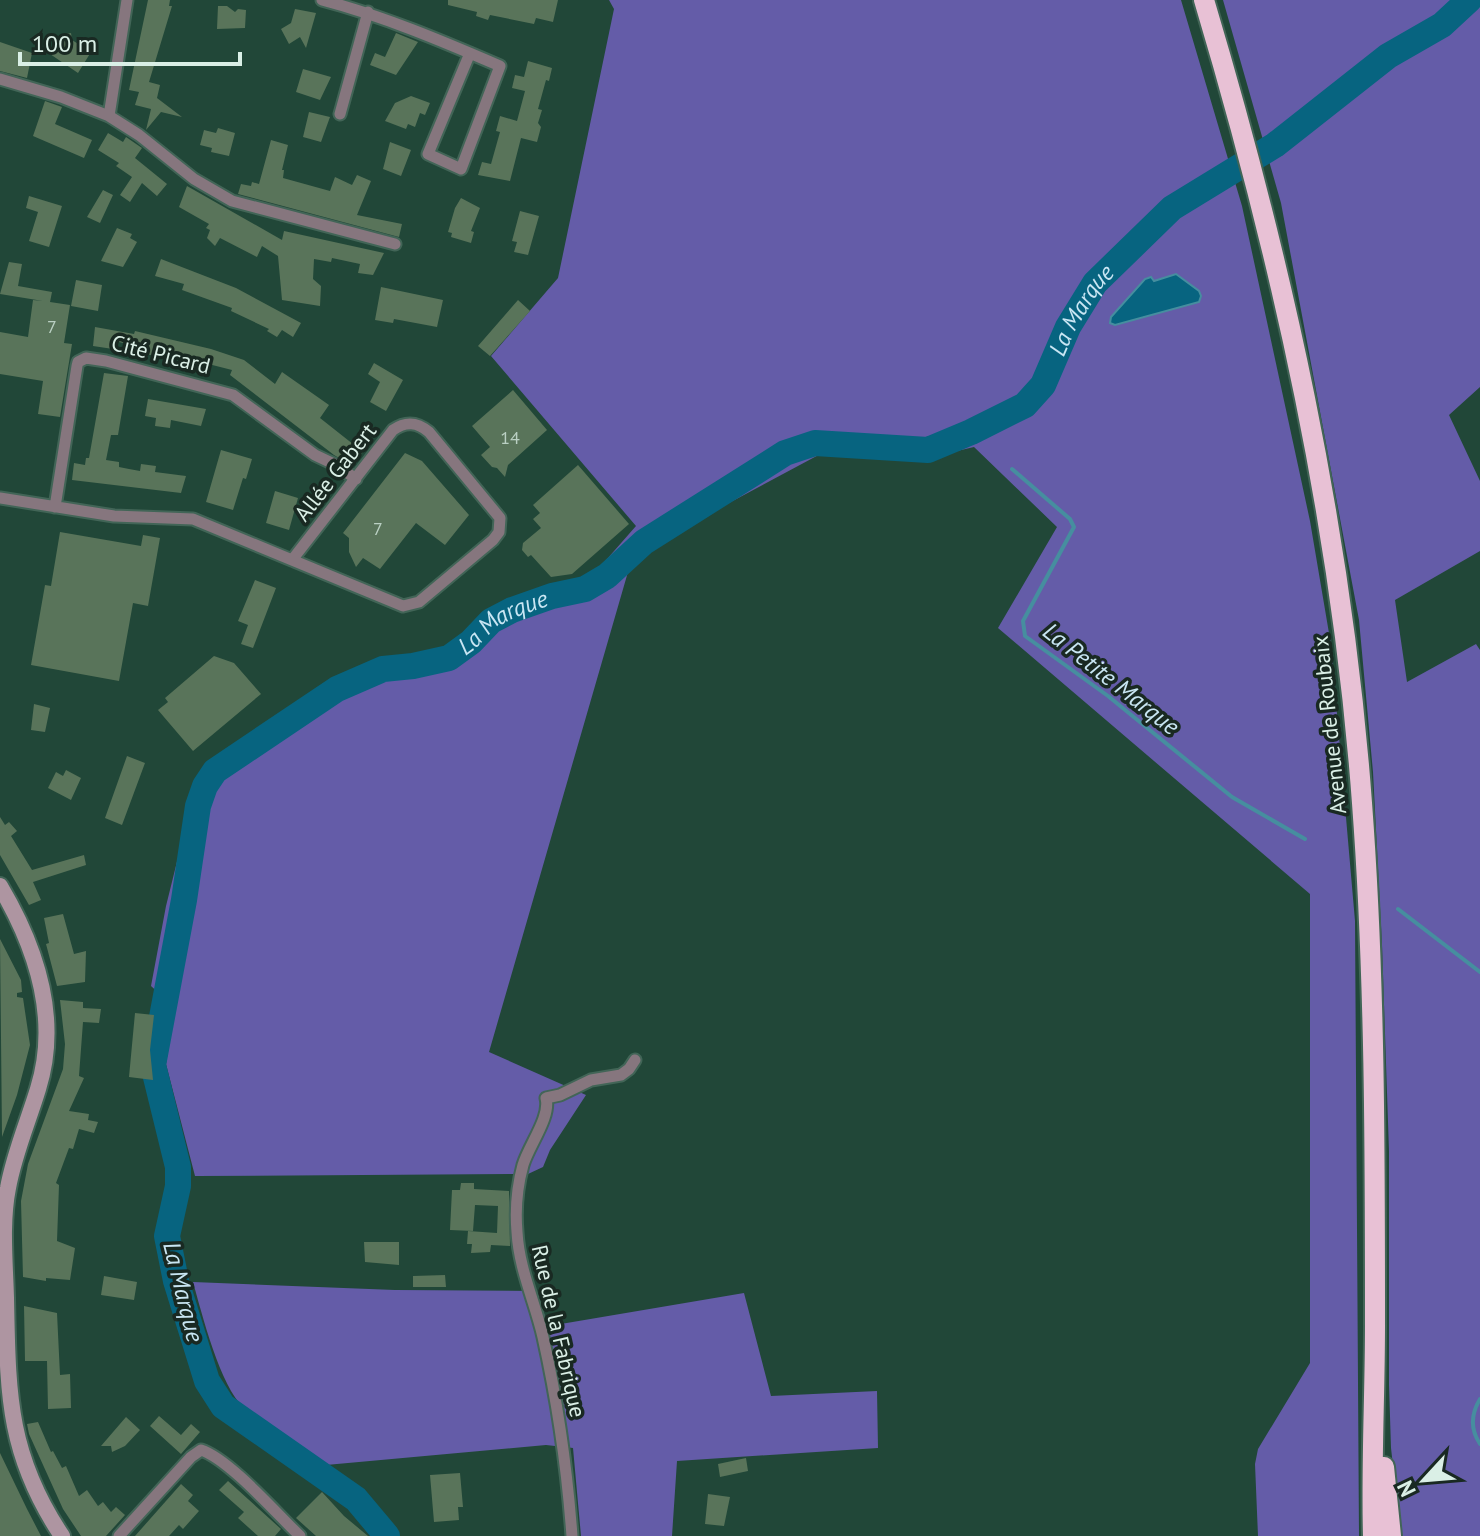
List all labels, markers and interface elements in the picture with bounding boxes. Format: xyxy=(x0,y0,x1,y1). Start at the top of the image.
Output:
scale bar xyxy=(20,16,240,66)
text: 100 m xyxy=(32,28,97,59)
water label: La Marque xyxy=(1041,257,1120,360)
house number: 7 xyxy=(47,315,57,338)
street label: Cité Picard xyxy=(109,328,213,380)
street label: Allée Gabert xyxy=(288,417,382,527)
house number: 14 xyxy=(500,426,520,449)
house number: 7 xyxy=(373,517,383,540)
water label: La Marque xyxy=(451,583,552,662)
water label: La Petite Marque xyxy=(1037,616,1186,742)
street label: Avenue de Roubaix xyxy=(1306,634,1352,816)
water label: La Marque xyxy=(156,1239,211,1345)
street label: Rue de la Fabrique xyxy=(526,1242,592,1420)
north arrow xyxy=(1384,1440,1464,1520)
text: N xyxy=(1390,1476,1422,1501)

